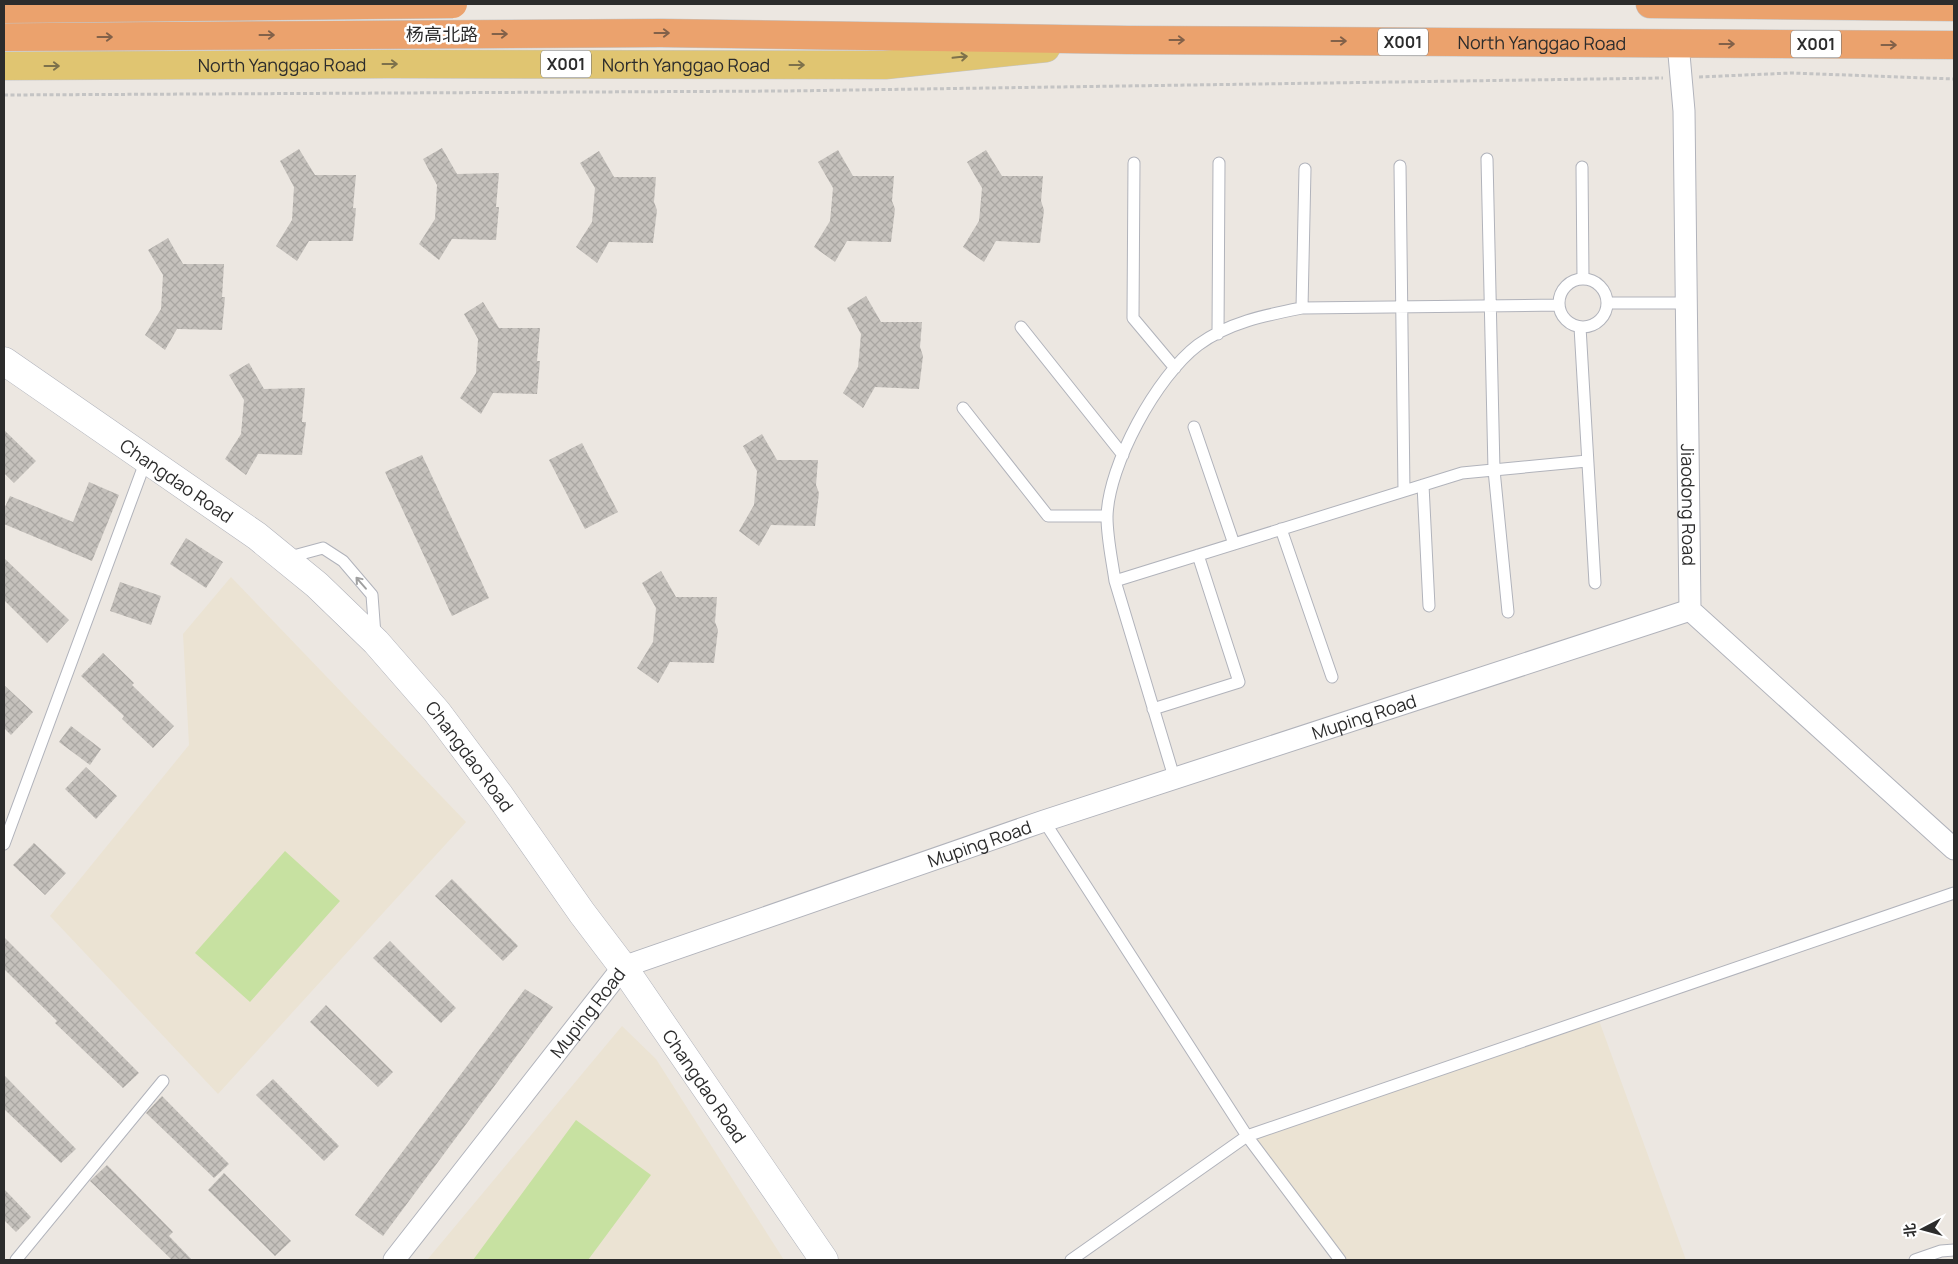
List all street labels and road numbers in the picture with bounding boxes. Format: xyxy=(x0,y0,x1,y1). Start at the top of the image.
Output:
street label: 杨高北路 xyxy=(406,22,478,46)
road number: X001 xyxy=(1378,28,1428,56)
street label: North Yanggao Road xyxy=(1458,30,1626,55)
road number: X001 xyxy=(1791,31,1841,58)
road number: X001 xyxy=(541,51,591,78)
street label: North Yanggao Road xyxy=(198,52,366,77)
street label: North Yanggao Road xyxy=(602,52,770,77)
street label: Changdao Road xyxy=(115,433,238,528)
street label: Jiaodong Road xyxy=(1676,443,1701,566)
street label: Muping Road xyxy=(1309,688,1419,745)
street label: Changdao Road xyxy=(421,696,519,816)
street label: Muping Road xyxy=(924,814,1034,873)
street label: Muping Road xyxy=(545,963,630,1063)
street label: Changdao Road xyxy=(657,1025,752,1147)

